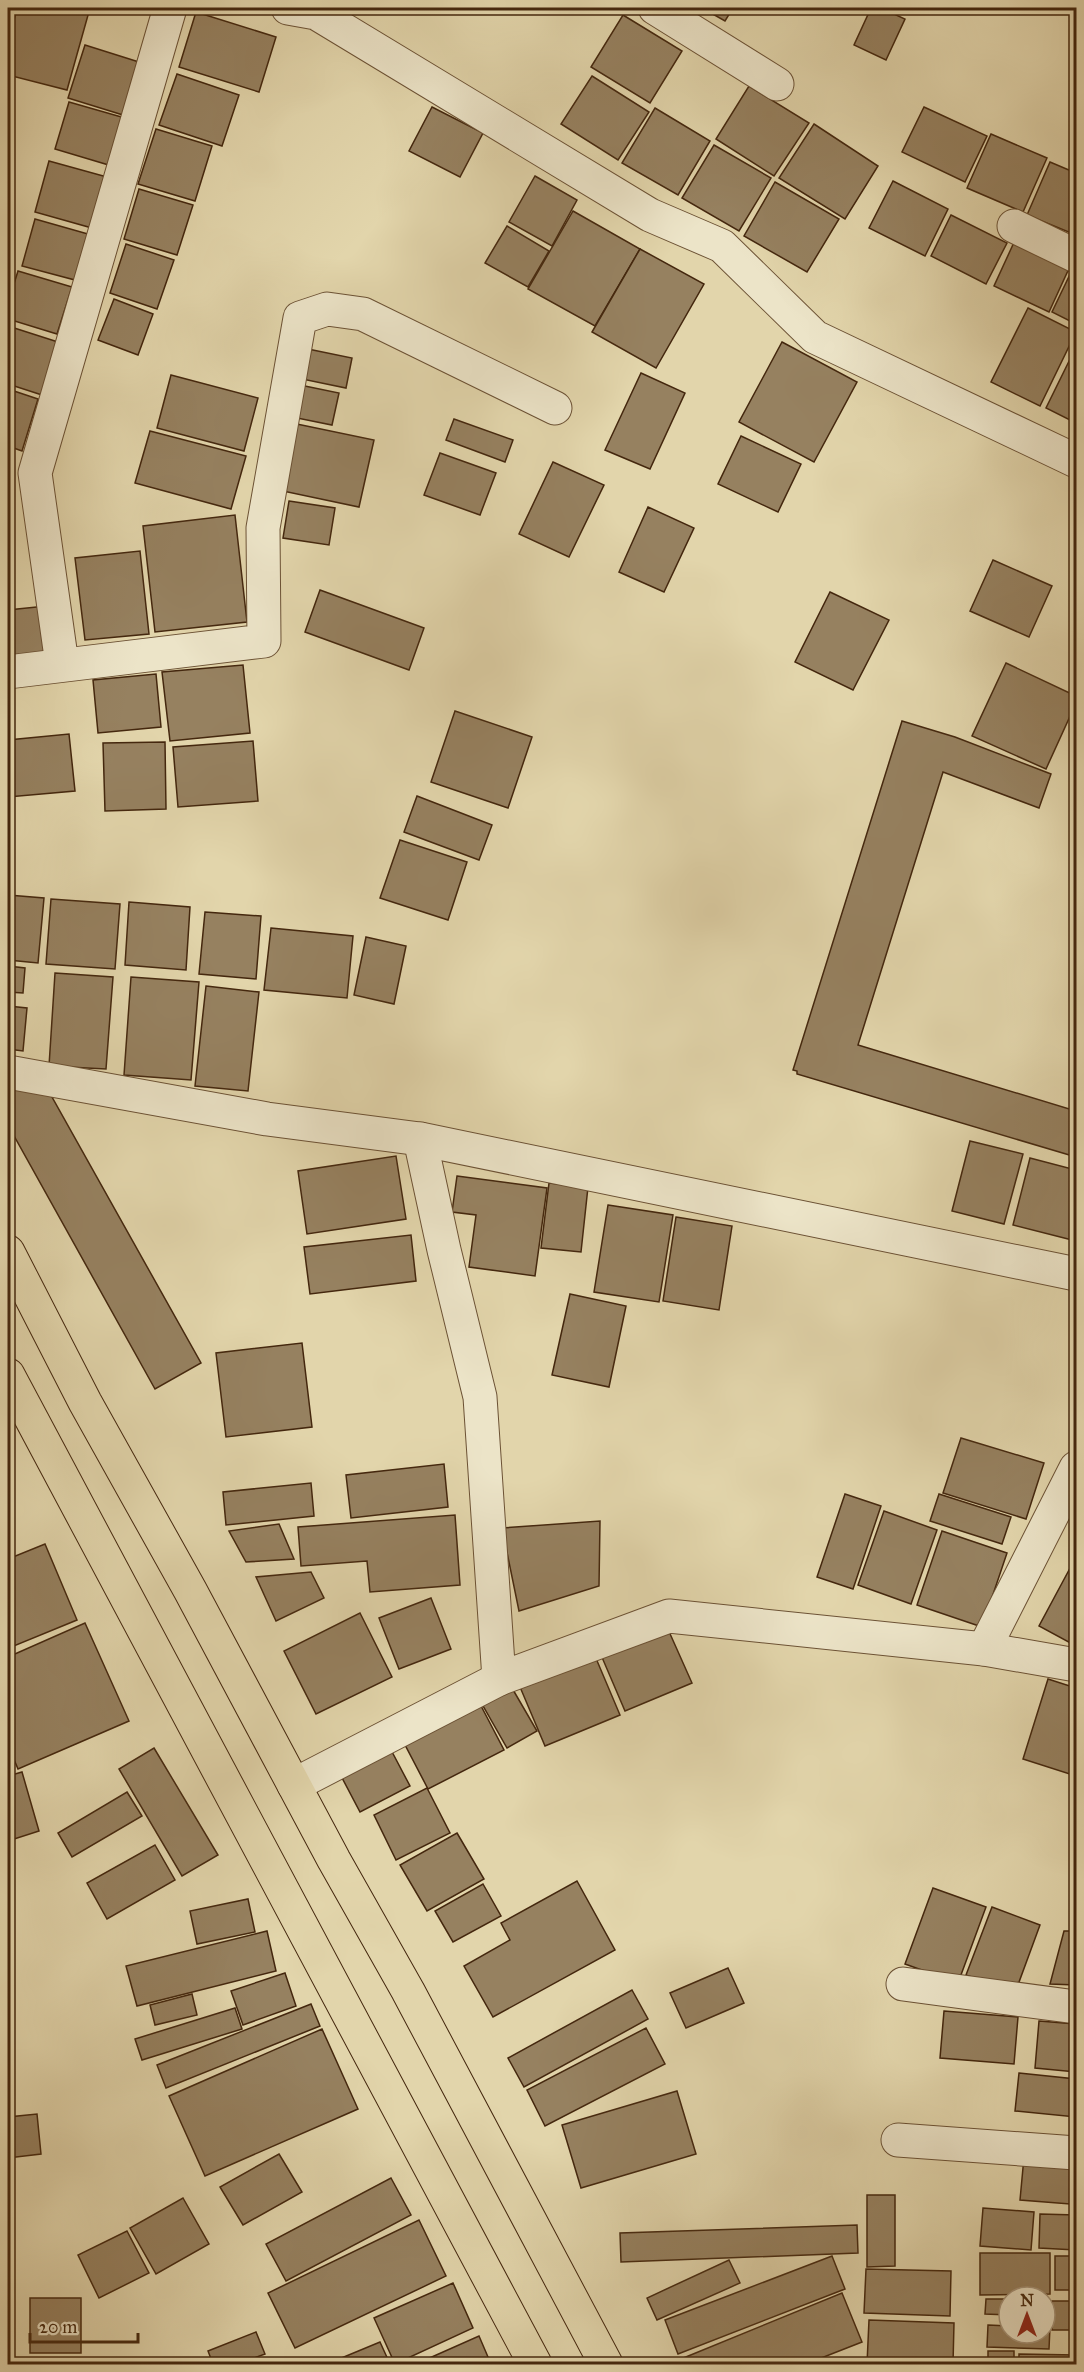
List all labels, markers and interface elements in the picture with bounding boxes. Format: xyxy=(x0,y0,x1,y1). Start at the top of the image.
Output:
north arrow xyxy=(997,2285,1057,2345)
text: N xyxy=(1020,2291,1034,2310)
scale bar xyxy=(30,2306,138,2344)
text: 20 m xyxy=(39,2316,77,2338)

